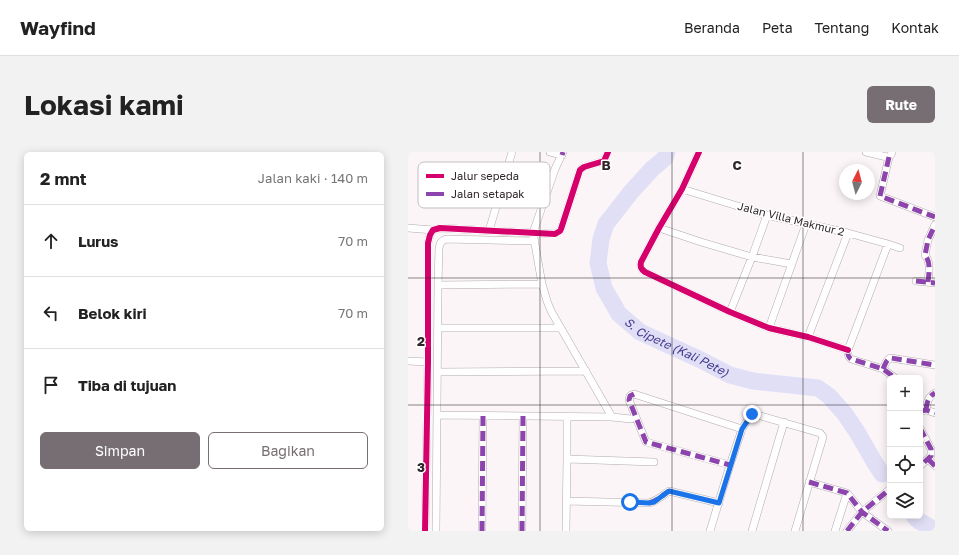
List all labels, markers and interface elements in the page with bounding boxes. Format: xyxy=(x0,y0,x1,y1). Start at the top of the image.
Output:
text: Wayfind xyxy=(20,16,96,39)
text: Beranda xyxy=(684,19,740,36)
text: Peta xyxy=(762,19,793,36)
text: Tentang xyxy=(815,19,869,36)
text: Kontak xyxy=(891,19,939,36)
button: Rute xyxy=(867,86,935,123)
text: Lokasi kami xyxy=(24,88,184,121)
text: B xyxy=(601,157,611,173)
text: C xyxy=(732,157,742,173)
legend xyxy=(418,162,550,208)
north arrow xyxy=(839,164,875,200)
text: 2 mnt xyxy=(40,168,87,189)
text: Jalur sepeda xyxy=(451,169,519,182)
text: Jalan kaki · 140 m xyxy=(258,170,368,186)
text: Jalan setapak xyxy=(451,187,525,200)
street label: Jalan Villa Makmur 2 xyxy=(736,199,846,238)
icon: ahead xyxy=(40,230,62,252)
text: Lurus xyxy=(78,232,119,250)
text: 70 m xyxy=(338,233,368,249)
icon: left xyxy=(40,302,62,324)
text: Belok kiri xyxy=(78,304,147,322)
text: 70 m xyxy=(338,305,368,321)
water label: S. Cipete (Kali Pete) xyxy=(622,314,732,380)
text: 2 xyxy=(417,333,425,349)
icon: arrive xyxy=(40,374,62,396)
map controls xyxy=(887,375,923,519)
button: + xyxy=(887,375,923,411)
text: Tiba di tujuan xyxy=(78,376,176,394)
route end xyxy=(743,405,761,423)
button: − xyxy=(887,411,923,447)
button: Simpan xyxy=(40,432,200,469)
button: Bagikan xyxy=(208,432,368,469)
button: locate xyxy=(887,447,923,483)
text: 3 xyxy=(417,459,425,475)
button: layers xyxy=(887,483,923,519)
route start xyxy=(621,493,639,511)

